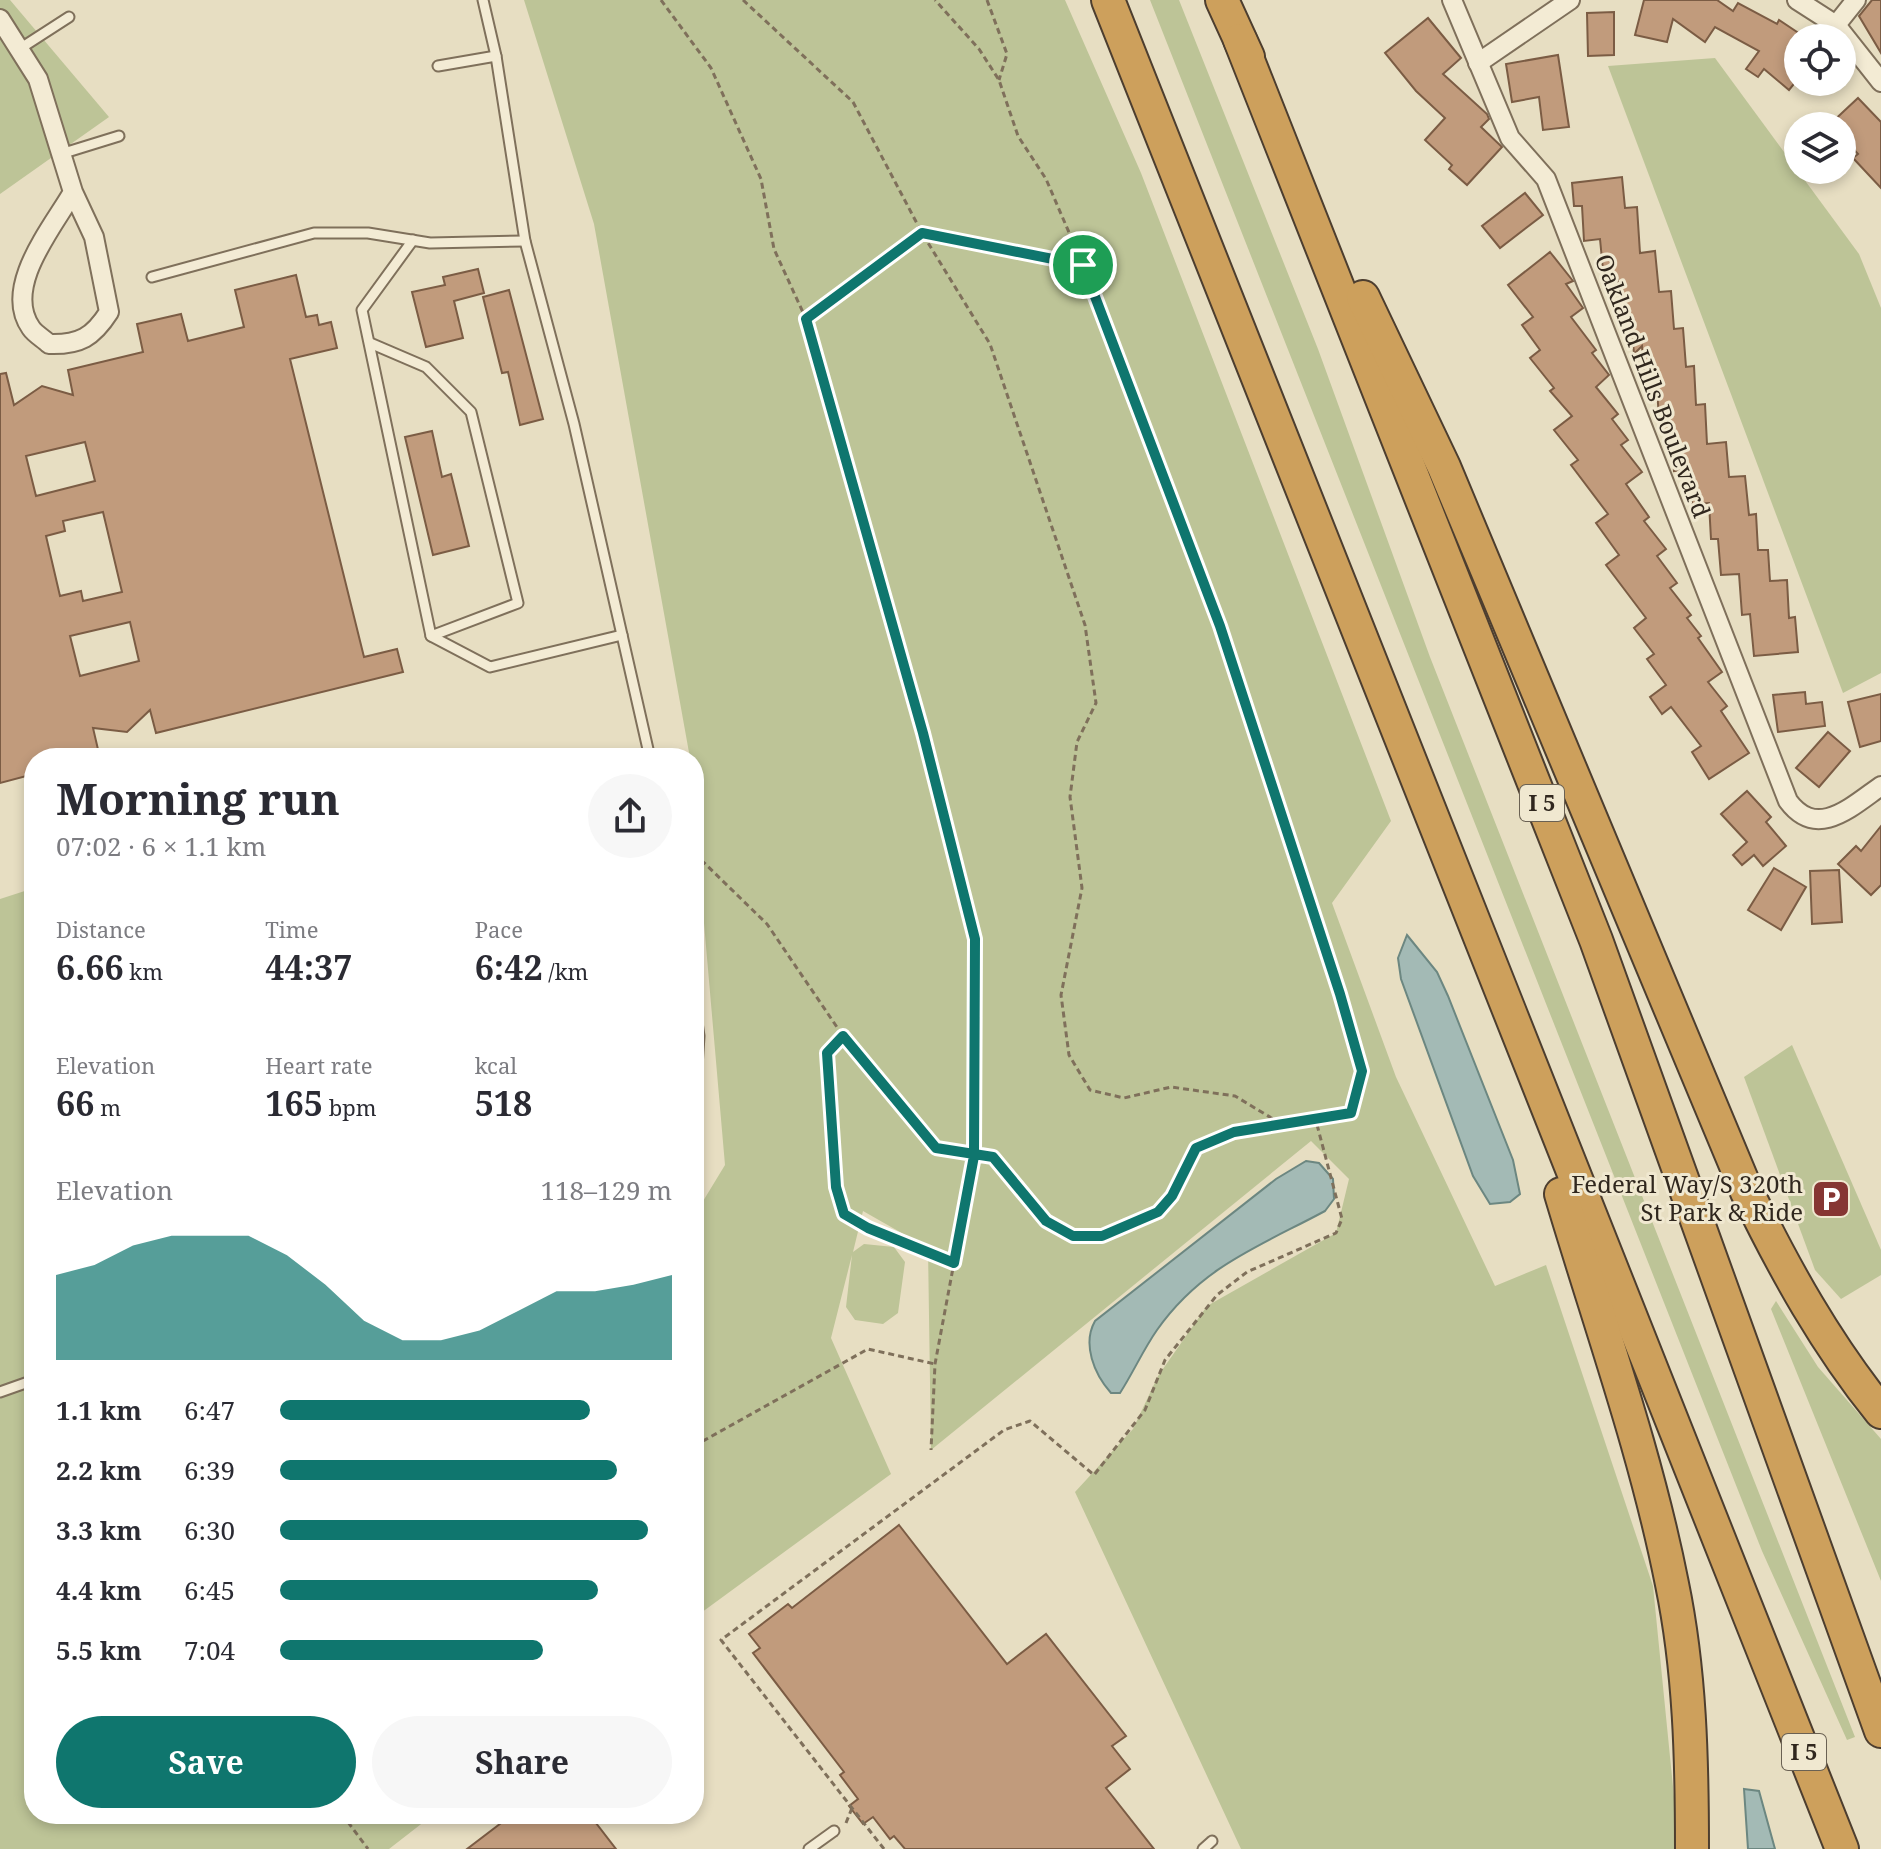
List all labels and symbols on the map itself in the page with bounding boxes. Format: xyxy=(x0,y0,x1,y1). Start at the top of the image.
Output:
pin xyxy=(1049,231,1117,299)
street label: Oakland Hills Boulevard xyxy=(1588,249,1719,522)
road number: I 5 xyxy=(1520,785,1564,821)
place label: Federal Way/S 320th St Park & Ride xyxy=(1571,1167,1803,1228)
parking icon: Federal Way/S 320th St Park & Ride xyxy=(1810,1178,1852,1220)
road number: I 5 xyxy=(1782,1734,1826,1770)

